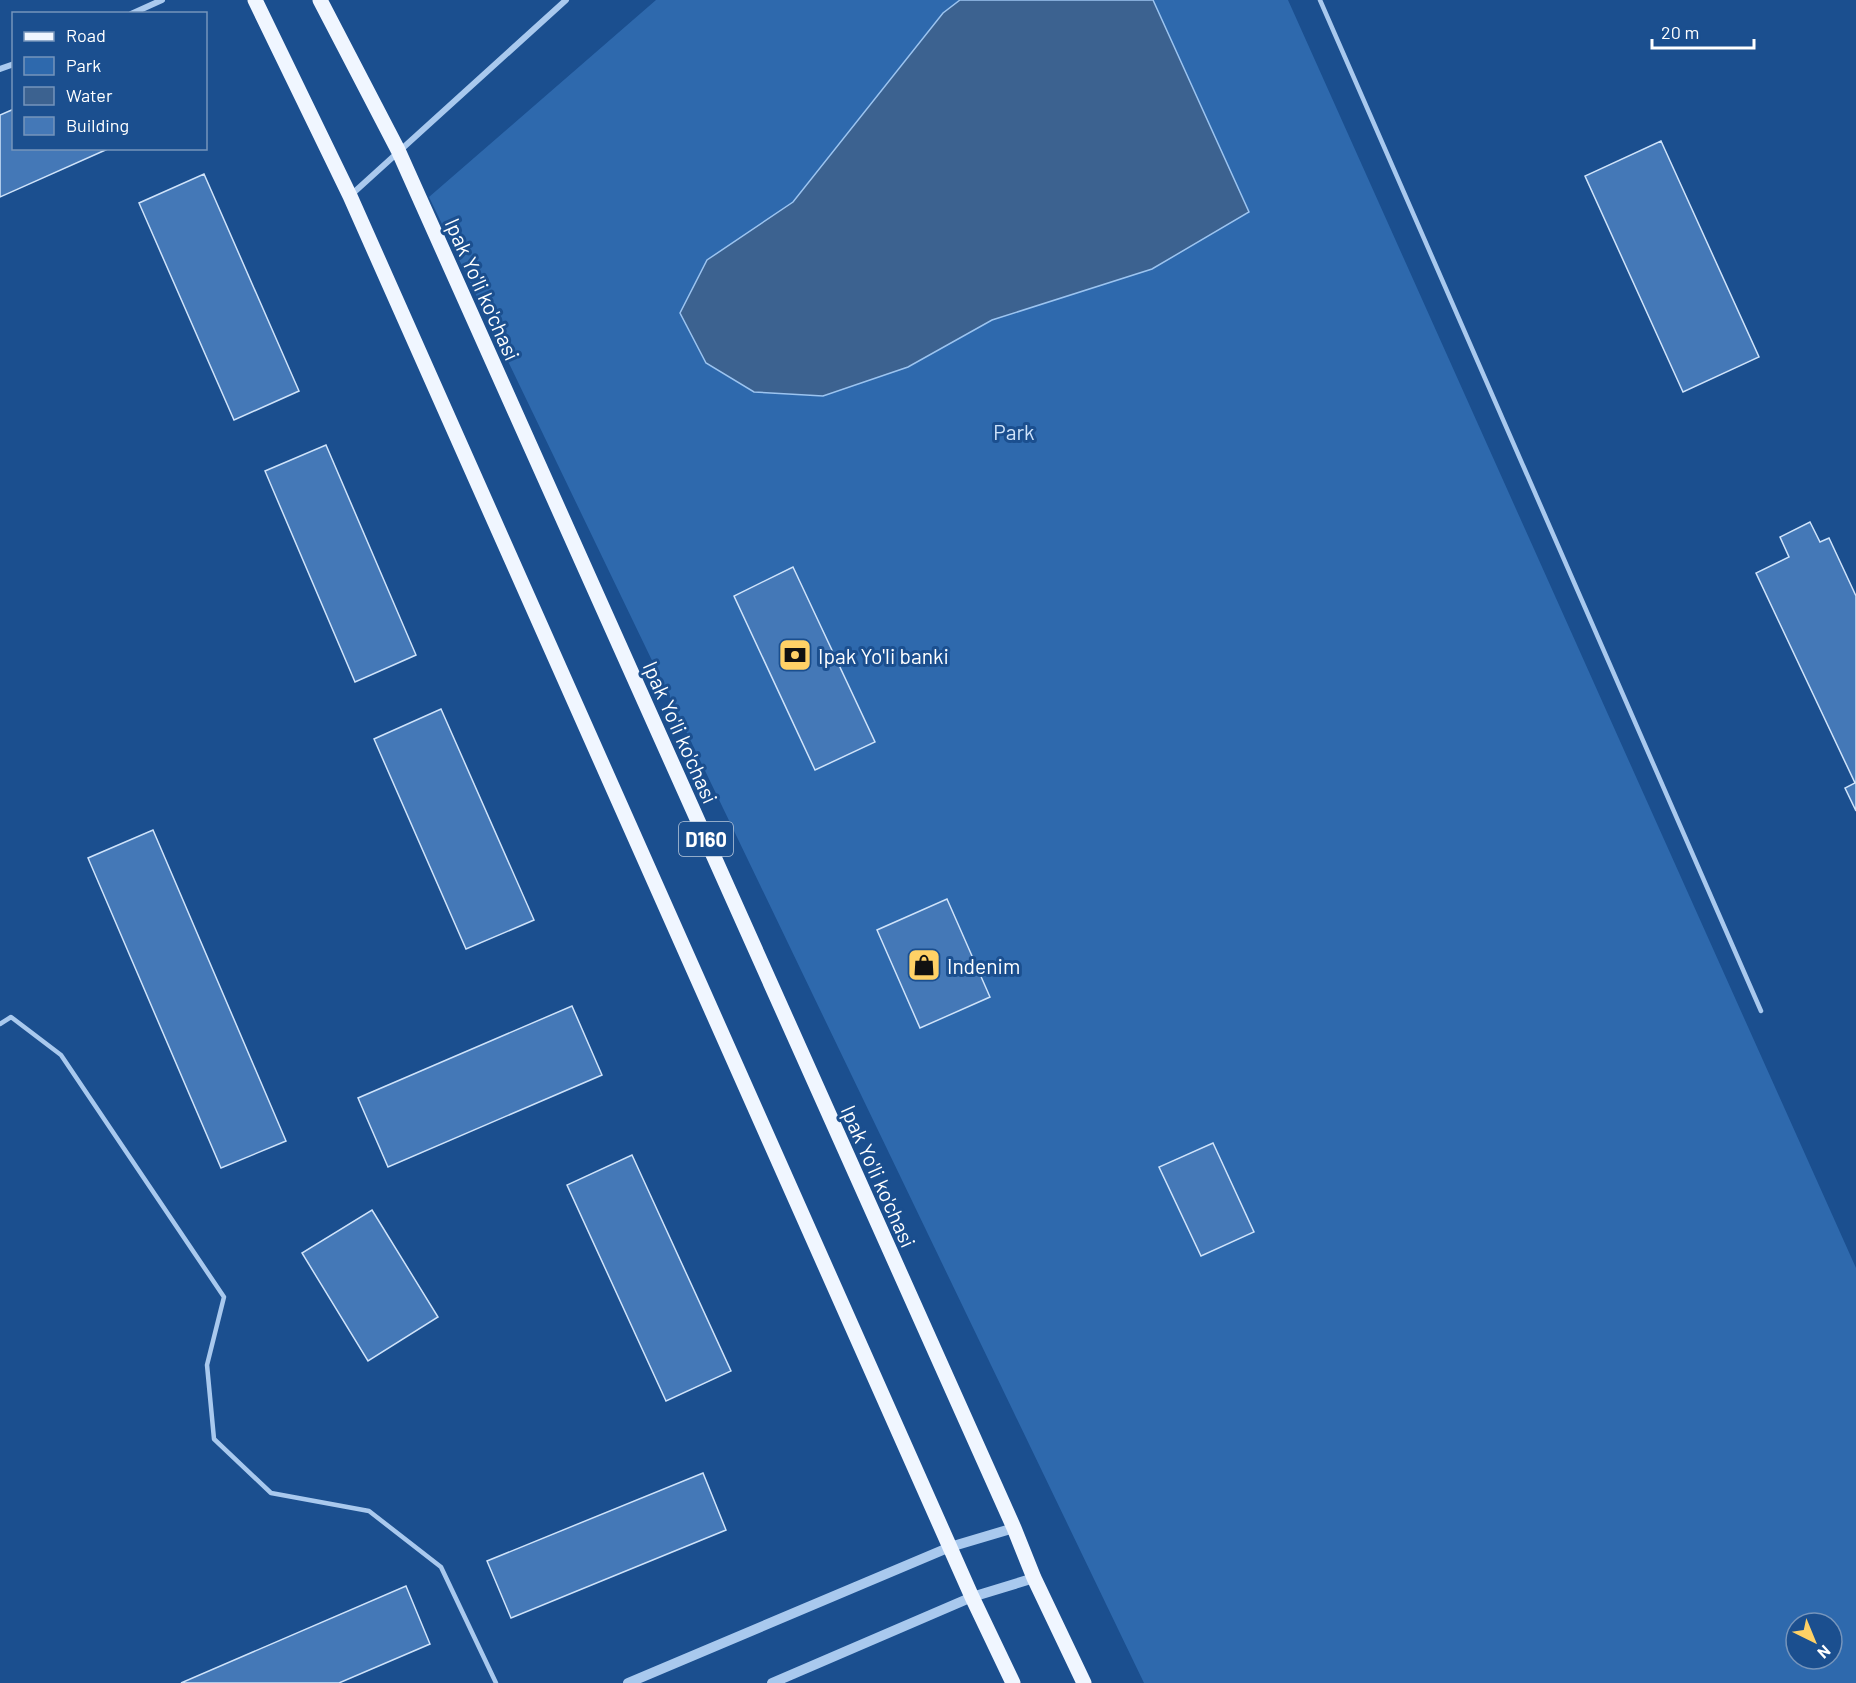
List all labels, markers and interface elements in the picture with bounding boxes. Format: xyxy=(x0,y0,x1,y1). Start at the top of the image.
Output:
legend xyxy=(12,12,207,150)
scale bar xyxy=(1652,12,1754,50)
text: 20 m xyxy=(1661,21,1699,43)
text: Road xyxy=(66,24,106,46)
text: Park xyxy=(66,54,101,76)
text: Water xyxy=(66,84,113,106)
text: Building xyxy=(66,114,129,136)
street label: Ipak Yo'li ko'chasi xyxy=(440,214,526,364)
park label: Park xyxy=(993,419,1035,444)
bank icon: Ipak Yo'li banki xyxy=(777,637,813,673)
place label: Ipak Yo'li banki xyxy=(818,643,949,668)
street label: Ipak Yo'li ko'chasi xyxy=(638,657,724,807)
road number: D160 xyxy=(679,822,733,856)
shop icon: Indenim xyxy=(906,947,942,983)
place label: Indenim xyxy=(947,953,1020,978)
street label: Ipak Yo'li ko'chasi xyxy=(836,1101,922,1251)
north arrow xyxy=(1784,1611,1844,1671)
text: N xyxy=(1814,1642,1835,1663)

